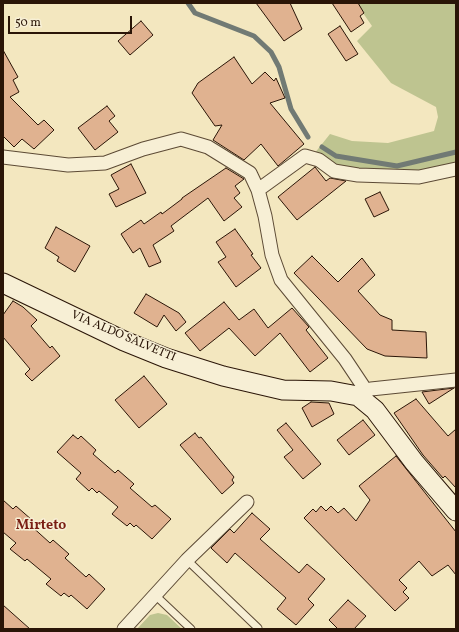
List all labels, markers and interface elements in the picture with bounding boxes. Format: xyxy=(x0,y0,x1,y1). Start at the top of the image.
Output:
scale bar xyxy=(10,8,134,34)
text: 50 m xyxy=(15,15,41,31)
street label: VIA ALDO SALVETTI xyxy=(68,308,178,366)
district label: Mirteto xyxy=(16,518,66,534)

